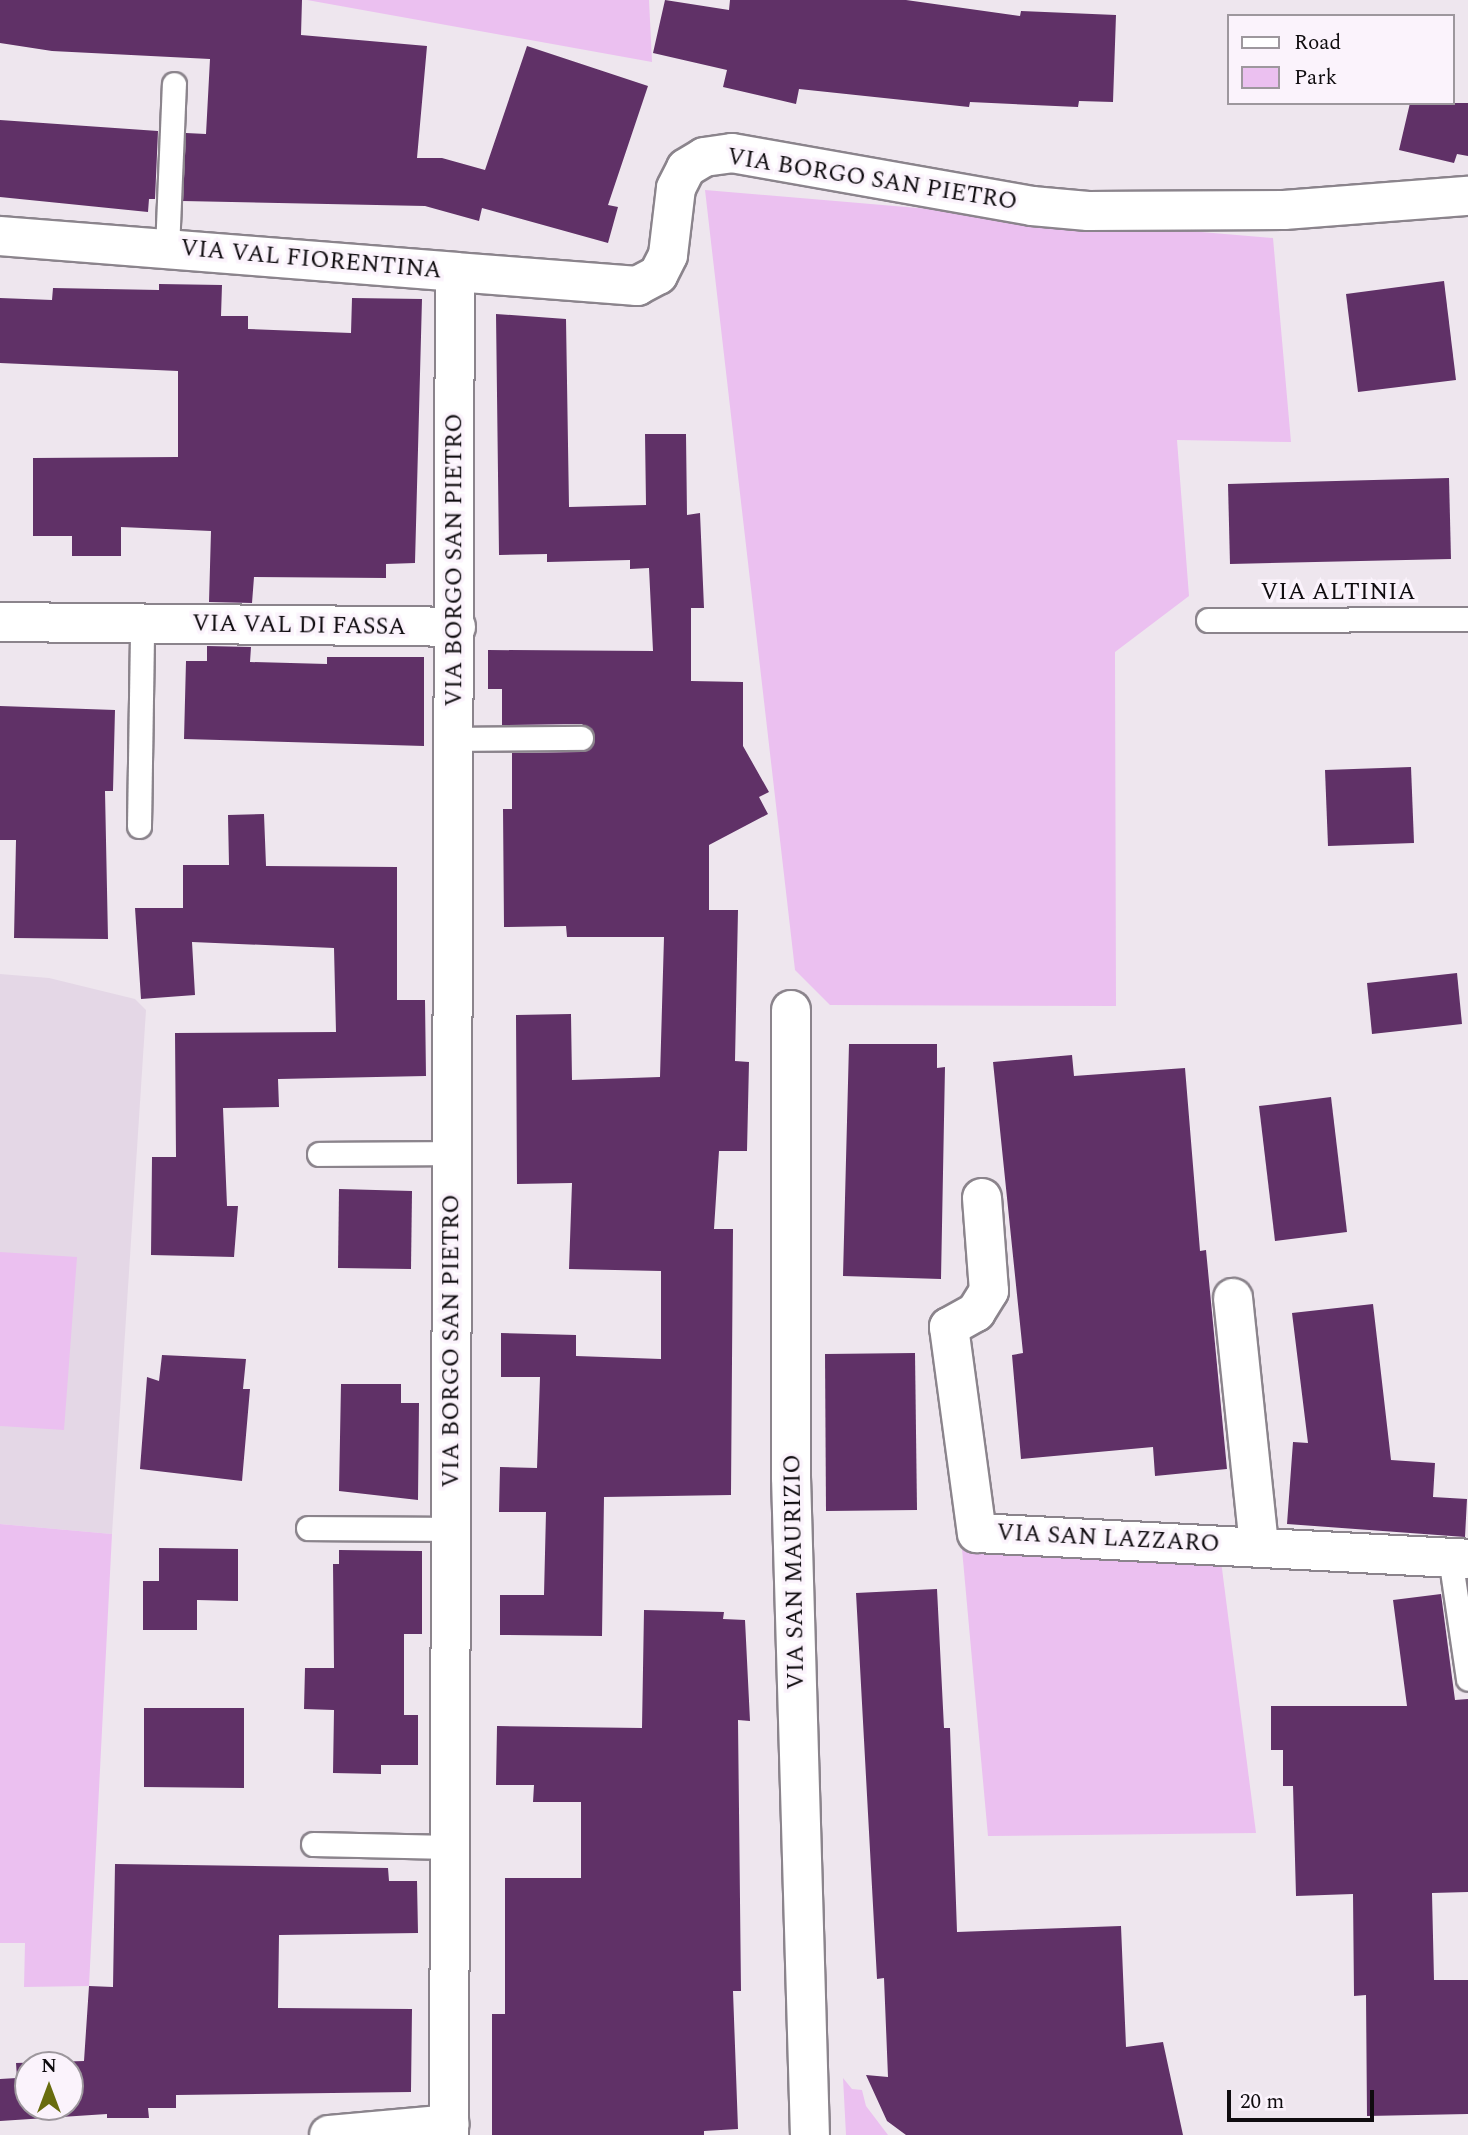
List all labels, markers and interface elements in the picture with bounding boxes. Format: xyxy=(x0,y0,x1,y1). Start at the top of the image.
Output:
legend xyxy=(1226,14,1454,105)
text: Road xyxy=(1294,27,1341,59)
text: Park xyxy=(1294,62,1337,94)
street label: VIA BORGO SAN PIETRO xyxy=(725,143,1019,217)
street label: VIA VAL FIORENTINA xyxy=(179,234,443,286)
street label: VIA BORGO SAN PIETRO xyxy=(441,413,469,707)
street label: VIA ALTINIA xyxy=(1261,579,1415,607)
street label: VIA VAL DI FASSA xyxy=(192,610,406,642)
street label: VIA BORGO SAN PIETRO xyxy=(438,1194,466,1488)
street label: VIA SAN MAURIZIO xyxy=(779,1454,811,1690)
street label: VIA SAN LAZZARO xyxy=(996,1519,1220,1559)
north arrow xyxy=(14,2051,84,2121)
text: N xyxy=(41,2052,57,2081)
scale bar xyxy=(1230,2076,1377,2120)
text: 20 m xyxy=(1240,2086,1284,2118)

